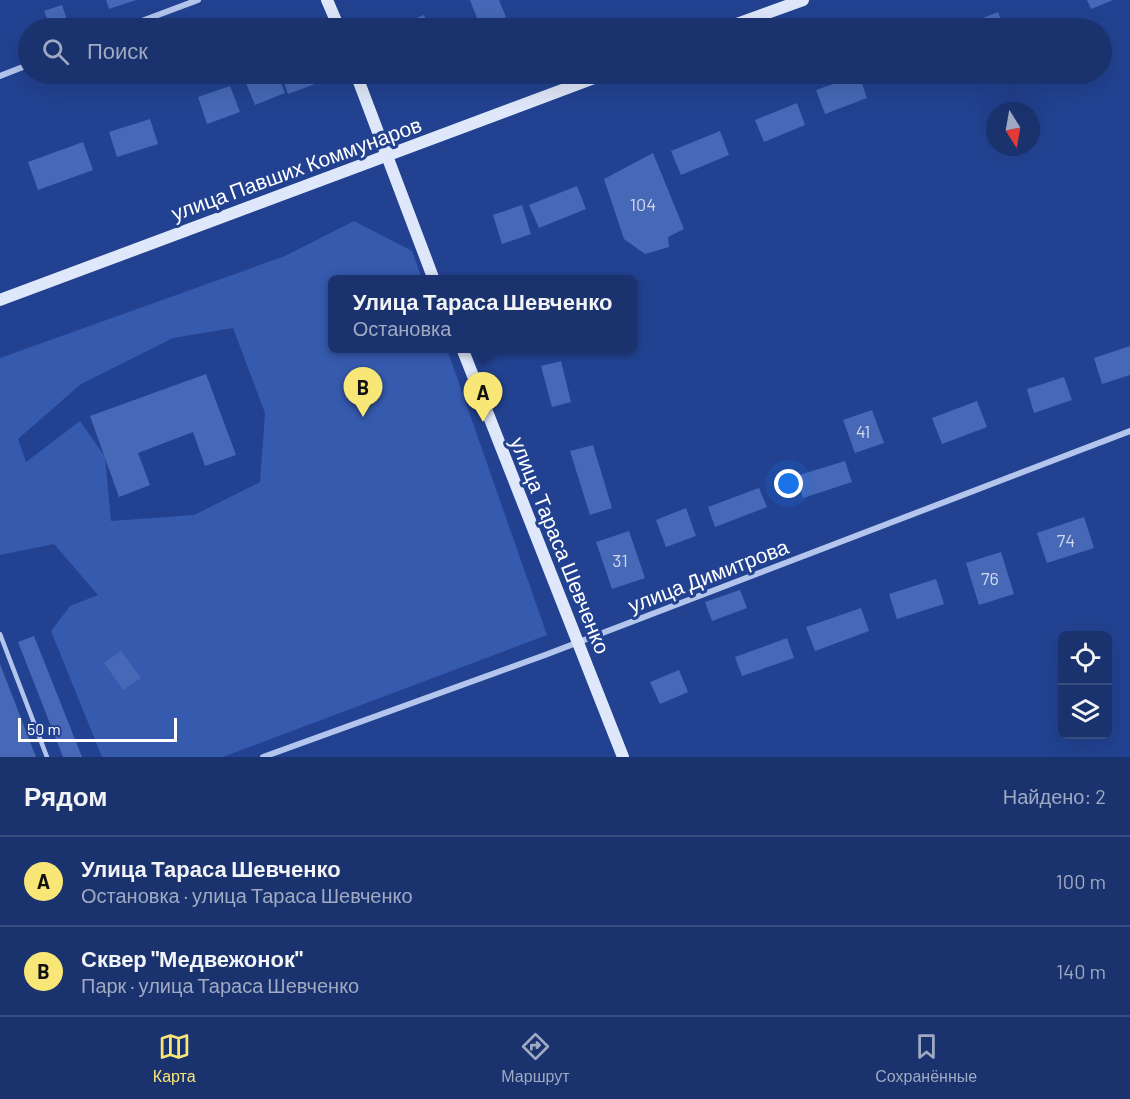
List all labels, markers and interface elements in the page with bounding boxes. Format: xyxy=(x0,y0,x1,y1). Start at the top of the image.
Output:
search box xyxy=(18,18,1112,84)
icon: search xyxy=(39,35,72,68)
text: Поиск xyxy=(87,37,148,63)
north arrow xyxy=(986,102,1040,156)
street label: улица Павших Коммунаров xyxy=(167,111,425,225)
house number: 104 xyxy=(630,193,656,215)
popup xyxy=(328,275,637,353)
text: Улица Тараса Шевченко xyxy=(353,288,612,314)
text: Остановка xyxy=(353,316,451,340)
pin: B xyxy=(344,368,382,417)
pin: A xyxy=(464,372,502,422)
house number: 41 xyxy=(856,420,870,442)
street label: улица Тараса Шевченко xyxy=(506,433,616,657)
your location xyxy=(774,469,803,498)
house number: 74 xyxy=(1057,529,1075,551)
street label: улица Димитрова xyxy=(624,533,792,617)
house number: 31 xyxy=(612,549,628,571)
house number: 76 xyxy=(981,567,999,589)
map controls xyxy=(1058,631,1112,739)
button: locate xyxy=(1058,631,1112,685)
button: layers xyxy=(1058,685,1112,739)
scale bar xyxy=(18,715,177,742)
text: 50 m xyxy=(27,719,61,738)
text: Рядом xyxy=(24,780,107,811)
text: Найдено: 2 xyxy=(1003,784,1106,808)
text: Улица Тараса Шевченко xyxy=(81,855,341,881)
text: A xyxy=(37,869,50,893)
text: 100 m xyxy=(1056,869,1106,893)
text: Остановка · улица Тараса Шевченко xyxy=(81,883,413,907)
text: Сквер "Медвежонок" xyxy=(81,945,303,971)
text: B xyxy=(37,959,50,983)
text: 140 m xyxy=(1056,959,1106,983)
text: Парк · улица Тараса Шевченко xyxy=(81,973,359,997)
tab: Карта xyxy=(153,1030,196,1086)
tab: Маршрут xyxy=(501,1030,570,1086)
tab: Сохранённые xyxy=(875,1030,977,1086)

